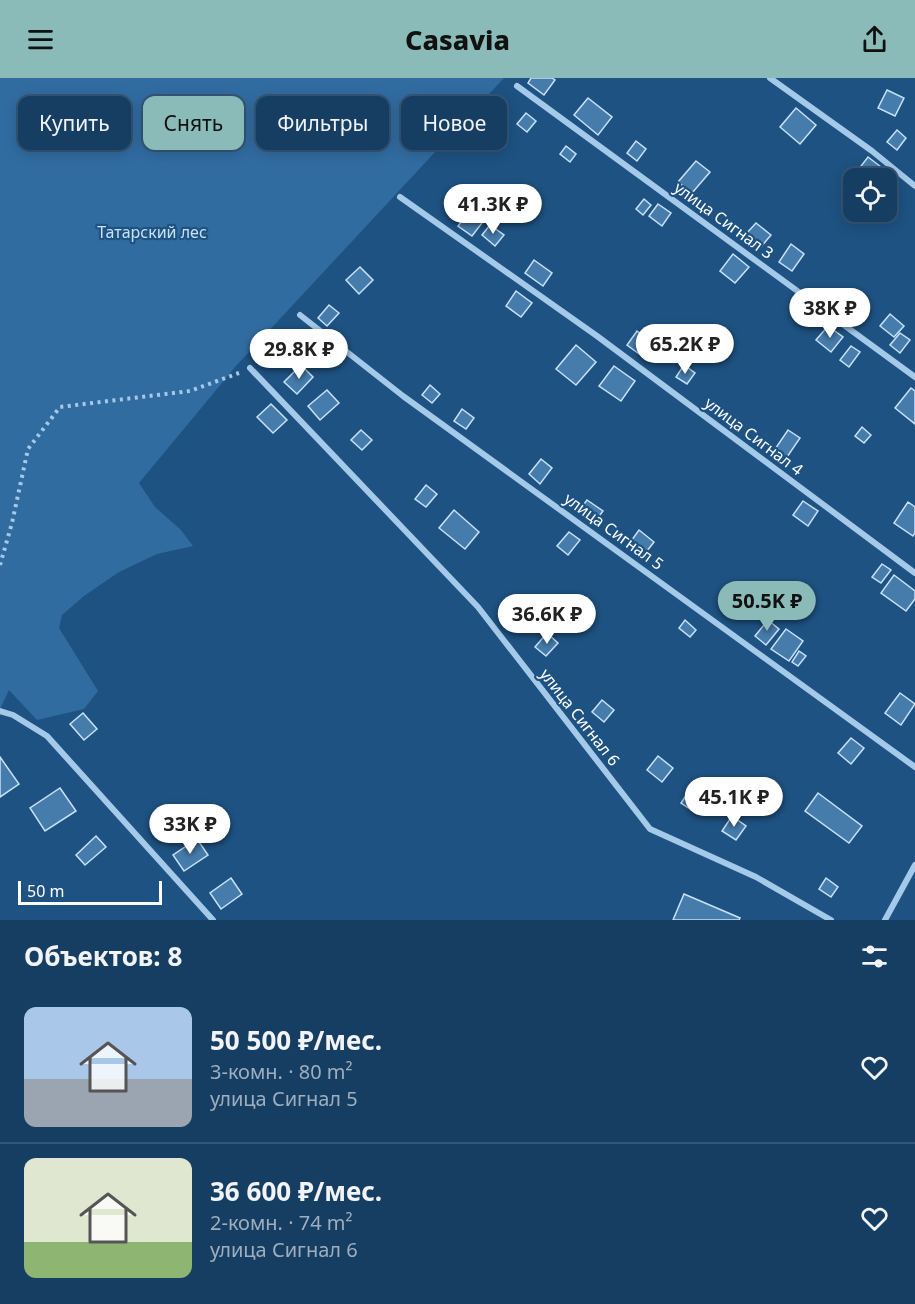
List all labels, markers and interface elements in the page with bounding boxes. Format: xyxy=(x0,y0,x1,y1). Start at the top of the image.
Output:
text: Casavia xyxy=(405,21,510,58)
icon: menu xyxy=(24,23,57,56)
icon: share xyxy=(858,23,891,56)
chip: Купить xyxy=(18,96,131,150)
chip: Снять xyxy=(143,96,244,150)
chip: Фильтры xyxy=(256,96,389,150)
chip: Новое xyxy=(401,96,507,150)
map controls xyxy=(843,168,897,222)
button: locate xyxy=(843,168,897,222)
street label: улица Сигнал 3 xyxy=(670,176,778,264)
pin: 41.3K ₽ xyxy=(438,184,548,235)
text: 41.3K ₽ xyxy=(458,190,528,217)
park label: Татарский лес xyxy=(97,221,207,243)
pin: 38K ₽ xyxy=(788,288,872,339)
text: 38K ₽ xyxy=(803,294,857,321)
pin: 65.2K ₽ xyxy=(630,324,740,375)
pin: 29.8K ₽ xyxy=(244,329,354,380)
text: 65.2K ₽ xyxy=(650,330,720,357)
text: 29.8K ₽ xyxy=(264,335,334,362)
street label: улица Сигнал 4 xyxy=(700,392,808,480)
street label: улица Сигнал 5 xyxy=(560,487,668,575)
pin: 50.5K ₽ xyxy=(712,581,822,632)
text: 50.5K ₽ xyxy=(732,587,802,614)
pin: 36.6K ₽ xyxy=(492,594,602,645)
text: 36.6K ₽ xyxy=(512,600,582,627)
street label: улица Сигнал 6 xyxy=(535,664,625,770)
pin: 45.1K ₽ xyxy=(679,777,789,828)
text: 45.1K ₽ xyxy=(699,783,769,810)
pin: 33K ₽ xyxy=(148,804,232,855)
text: 33K ₽ xyxy=(163,810,217,837)
scale bar xyxy=(18,878,162,906)
text: 50 m xyxy=(27,880,64,902)
text: Объектов: 8 xyxy=(24,938,182,974)
icon: filters xyxy=(858,940,891,973)
text: 50 500 ₽/мес. xyxy=(210,1022,382,1058)
icon: home xyxy=(72,1031,144,1103)
icon: heart xyxy=(858,1051,891,1084)
text: 3-комн. · 80 m² xyxy=(210,1058,353,1085)
text: улица Сигнал 5 xyxy=(210,1085,358,1112)
text: 36 600 ₽/мес. xyxy=(210,1173,382,1209)
icon: home xyxy=(72,1182,144,1254)
icon: heart xyxy=(858,1202,891,1235)
text: 2-комн. · 74 m² xyxy=(210,1209,353,1236)
text: улица Сигнал 6 xyxy=(210,1236,358,1263)

